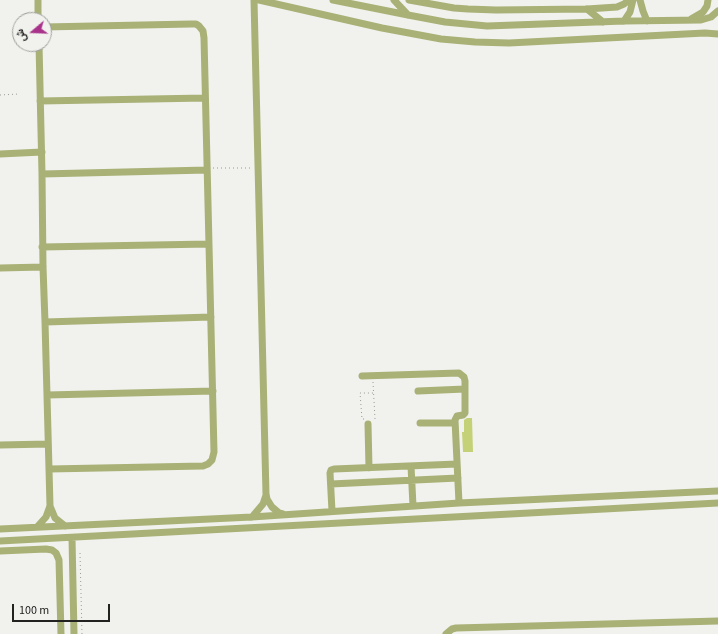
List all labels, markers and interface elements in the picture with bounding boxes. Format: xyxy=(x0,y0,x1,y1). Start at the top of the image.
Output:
north arrow xyxy=(12,12,52,52)
text: ش xyxy=(12,27,30,44)
scale bar xyxy=(14,596,112,622)
text: 100 m xyxy=(19,602,49,619)

